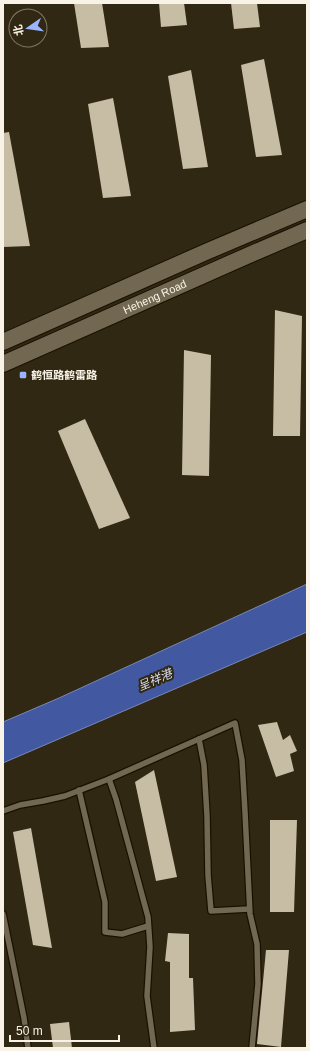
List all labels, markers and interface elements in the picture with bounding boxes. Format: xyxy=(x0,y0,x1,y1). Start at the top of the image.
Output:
north arrow xyxy=(8,8,48,48)
text: 北 xyxy=(11,24,25,37)
street label: Heheng Road xyxy=(121,277,188,316)
place label: 鹤恒路鹤雷路 xyxy=(31,369,98,381)
marker: 鹤恒路鹤雷路 xyxy=(18,370,28,380)
water label: 呈祥港 xyxy=(136,666,176,693)
scale bar xyxy=(10,1017,119,1043)
text: 50 m xyxy=(16,1024,43,1038)

